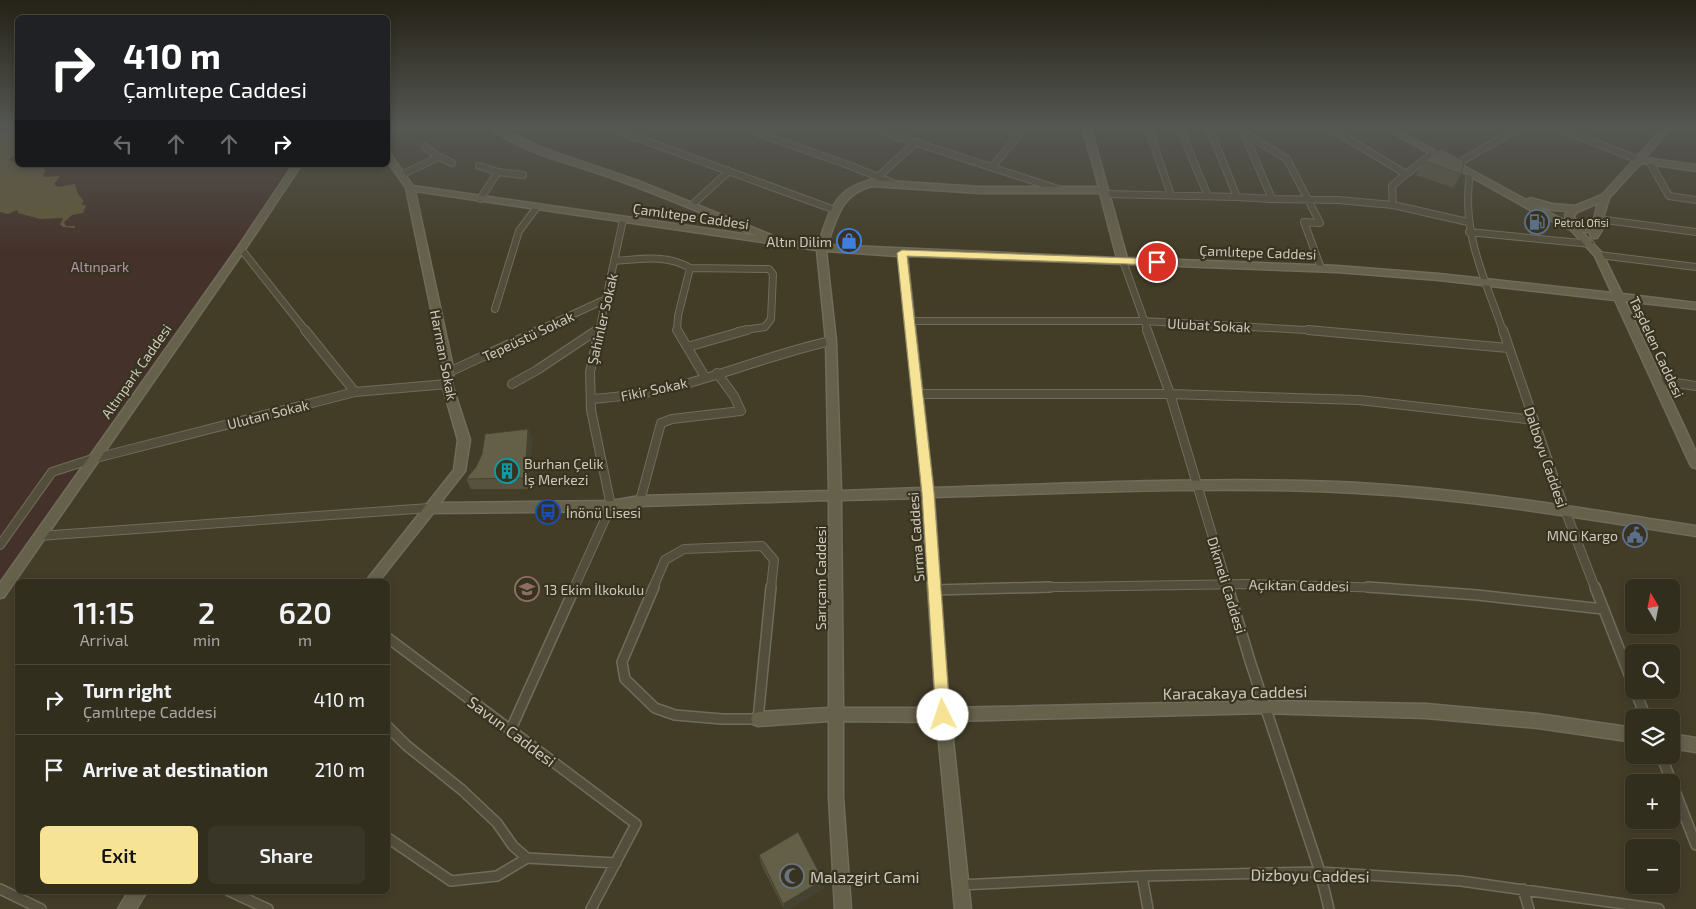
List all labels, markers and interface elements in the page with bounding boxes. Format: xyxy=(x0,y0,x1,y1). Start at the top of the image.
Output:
text: 410 m xyxy=(123,34,221,76)
icon: right xyxy=(40,35,105,100)
text: Çamlıtepe Caddesi xyxy=(123,76,307,102)
icon: left xyxy=(109,130,137,158)
icon: ahead xyxy=(162,130,190,158)
icon: ahead xyxy=(215,130,243,158)
icon: right xyxy=(268,130,296,158)
street label: Çamlıtepe Caddesi xyxy=(632,199,750,234)
fuel station icon: Petrol Ofisi xyxy=(1524,209,1550,235)
place label: Petrol Ofisi xyxy=(1554,216,1609,229)
shop icon: Altın Dilim xyxy=(836,228,862,254)
place label: Altın Dilim xyxy=(766,233,832,250)
pin xyxy=(1136,241,1178,283)
street label: Çamlıtepe Caddesi xyxy=(1199,241,1317,264)
icon: arrive xyxy=(1143,248,1171,276)
park label: Altınpark xyxy=(71,258,129,275)
street label: Şahinler Sokak xyxy=(583,272,622,367)
street label: Taşdelen Caddesi xyxy=(1625,294,1688,401)
street label: Tepeüstü Sokak xyxy=(480,307,576,365)
street label: Harman Sokak xyxy=(427,308,461,402)
street label: Ulubat Sokak xyxy=(1167,314,1251,336)
street label: Altınpark Caddesi xyxy=(97,321,175,421)
street label: Fikir Sokak xyxy=(619,374,689,404)
street label: Ulutan Sokak xyxy=(225,396,311,432)
street label: Dalboyu Caddesi xyxy=(1521,404,1571,510)
place label: Burhan Çelik İş Merkezi xyxy=(524,455,604,489)
building icon: Burhan Çelik İş Merkezi xyxy=(494,458,520,484)
street label: Sırma Caddesi xyxy=(904,492,928,582)
bus stop icon: İnönü Lisesi xyxy=(535,499,561,525)
place label: İnönü Lisesi xyxy=(566,504,641,521)
public building icon: MNG Kargo xyxy=(1622,522,1648,548)
street label: Sarıçam Caddesi xyxy=(812,526,830,630)
place label: MNG Kargo xyxy=(1547,527,1618,544)
street label: Dikmeli Caddesi xyxy=(1204,535,1250,635)
school or university icon: 13 Ekim İlkokulu xyxy=(514,576,540,602)
street label: Açıktan Caddesi xyxy=(1249,576,1349,595)
north arrow xyxy=(1625,579,1680,634)
map controls xyxy=(1625,579,1680,894)
place label: 13 Ekim İlkokulu xyxy=(544,581,644,598)
text: 11:15 xyxy=(73,594,135,630)
text: 2 xyxy=(198,594,215,630)
text: 620 xyxy=(279,594,332,630)
text: Arrival xyxy=(80,630,128,649)
text: min xyxy=(193,630,220,649)
text: m xyxy=(298,630,312,649)
button: search xyxy=(1625,644,1680,699)
text: Turn right xyxy=(83,679,171,702)
street label: Karacakaya Caddesi xyxy=(1163,681,1307,703)
icon: right xyxy=(40,686,68,714)
text: 410 m xyxy=(313,688,365,711)
position arrow xyxy=(916,688,968,740)
street label: Savun Caddesi xyxy=(464,692,560,770)
text: Çamlıtepe Caddesi xyxy=(83,702,217,721)
button: layers xyxy=(1625,709,1680,764)
icon: arrive xyxy=(40,756,68,784)
text: Arrive at destination xyxy=(83,758,268,781)
text: 210 m xyxy=(314,758,365,781)
button: + xyxy=(1625,774,1680,829)
button: Exit xyxy=(40,826,198,884)
button: Share xyxy=(208,826,365,884)
button: − xyxy=(1625,839,1680,894)
mosque icon: Malazgirt Cami xyxy=(779,863,805,889)
street label: Dizboyu Caddesi xyxy=(1250,864,1370,886)
place label: Malazgirt Cami xyxy=(810,867,919,886)

